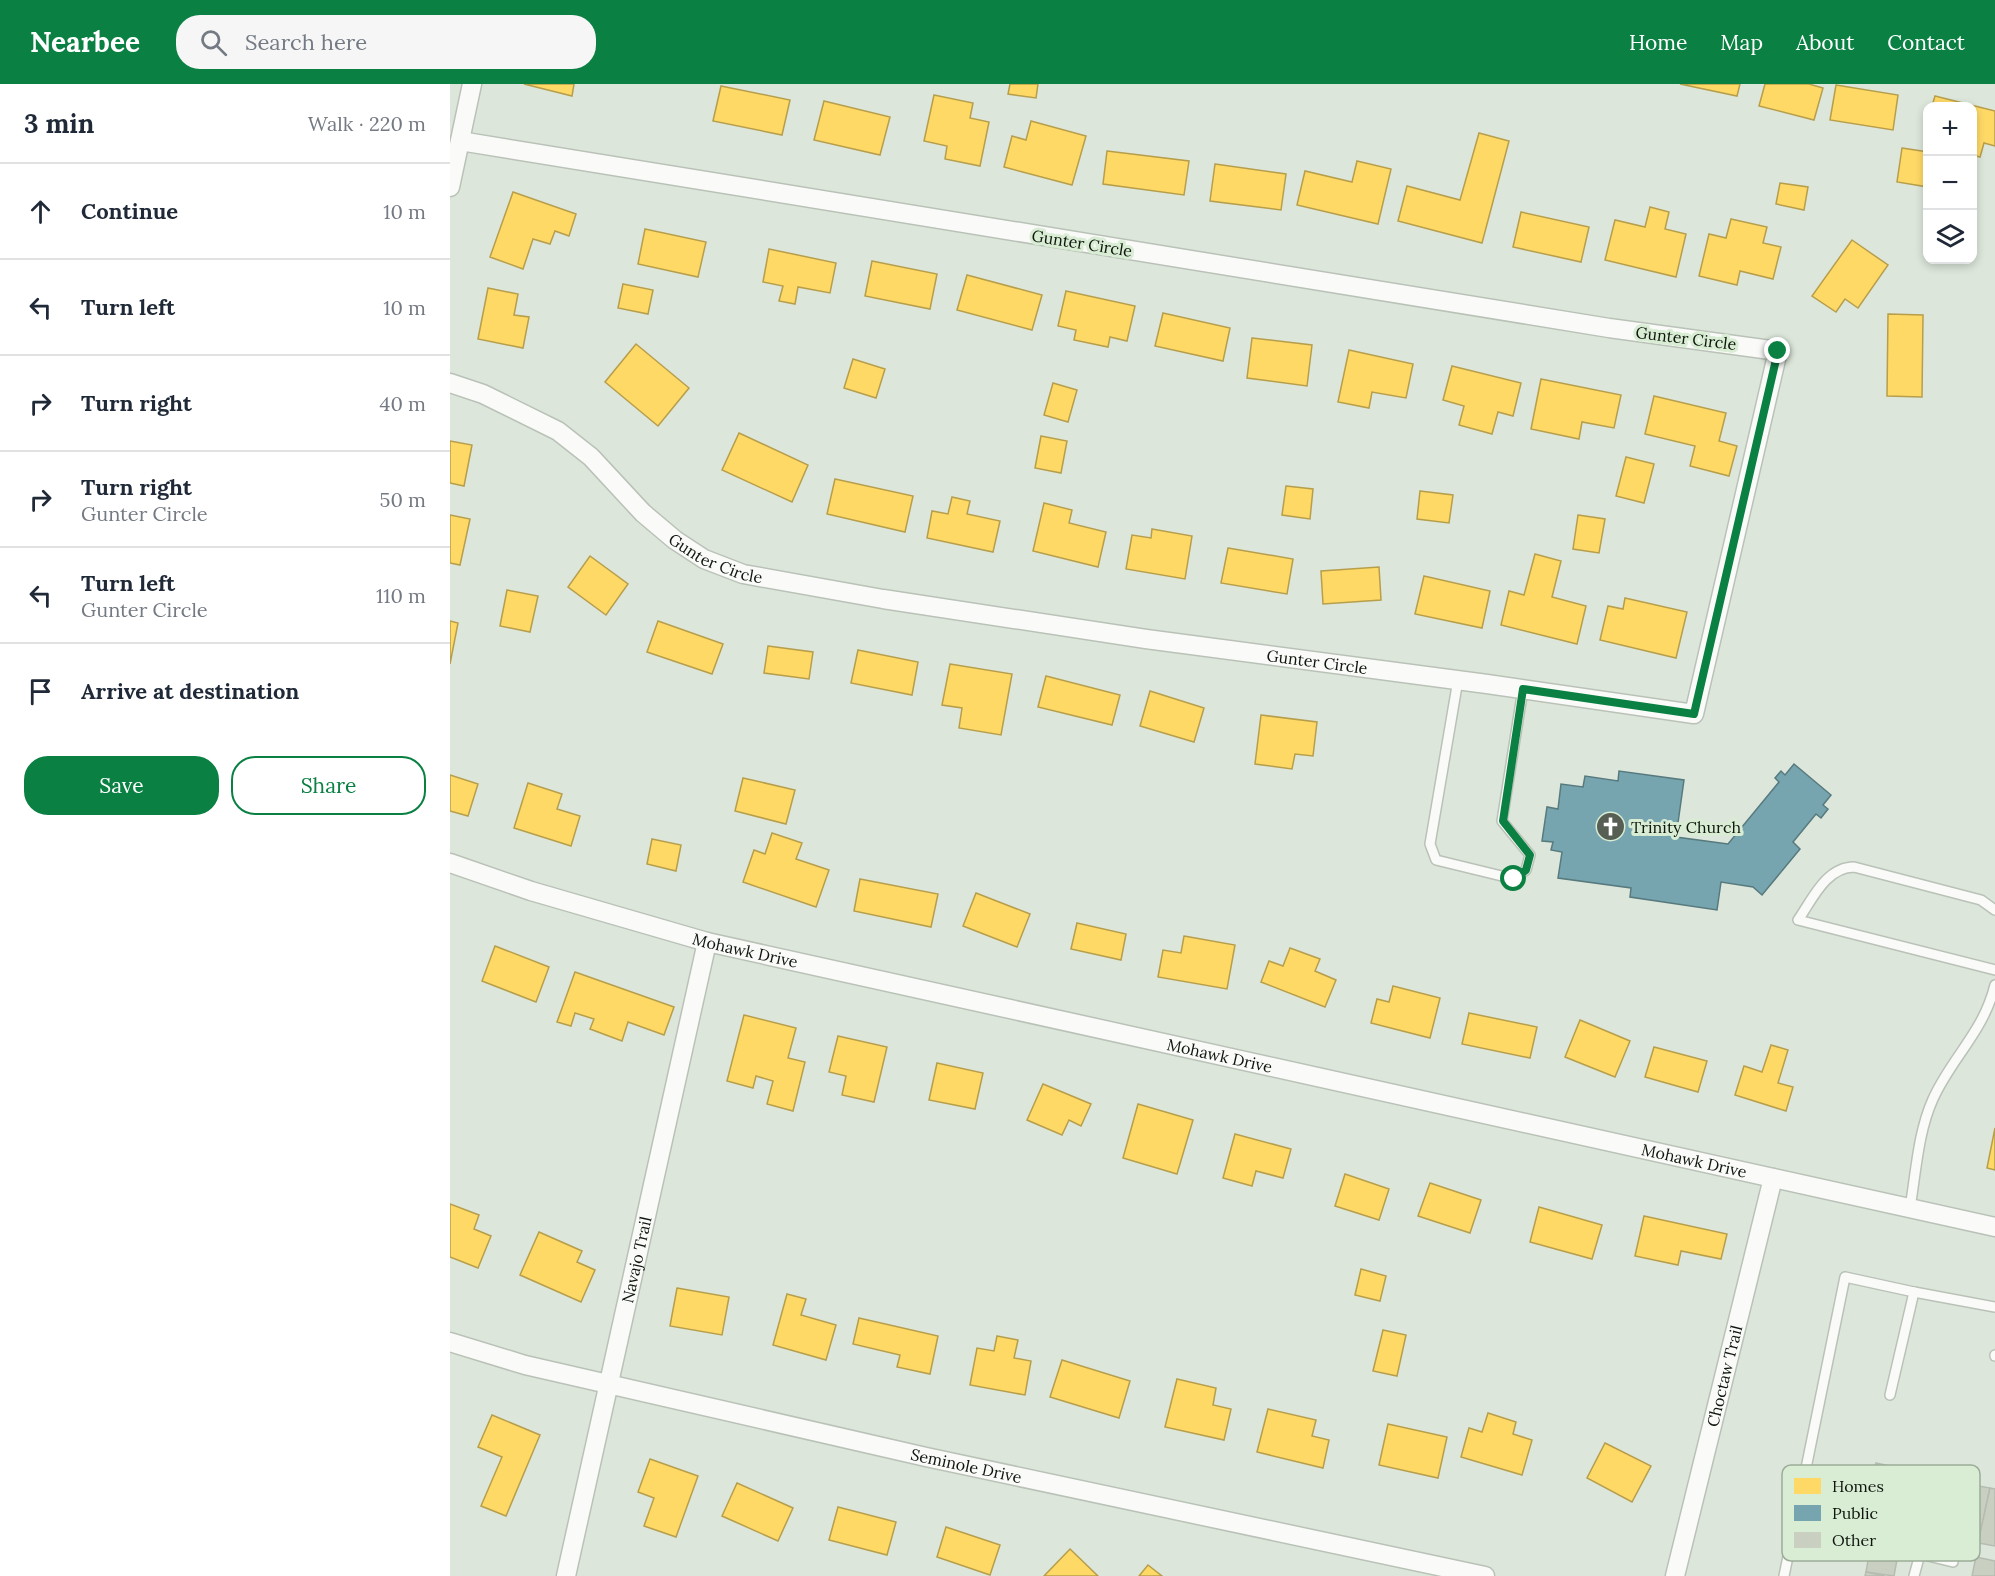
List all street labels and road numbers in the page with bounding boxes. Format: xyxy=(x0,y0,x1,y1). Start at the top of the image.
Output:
street label: Gunter Circle xyxy=(1030,225,1134,261)
street label: Gunter Circle xyxy=(1634,322,1738,354)
street label: Gunter Circle xyxy=(665,529,764,587)
street label: Gunter Circle xyxy=(1266,645,1369,678)
street label: Mohawk Drive xyxy=(690,928,800,972)
street label: Mohawk Drive xyxy=(1165,1034,1274,1077)
street label: Mohawk Drive xyxy=(1640,1139,1749,1182)
street label: Navajo Trail xyxy=(617,1215,656,1305)
street label: Choctaw Trail xyxy=(1702,1323,1746,1429)
street label: Seminole Drive xyxy=(909,1444,1024,1487)

